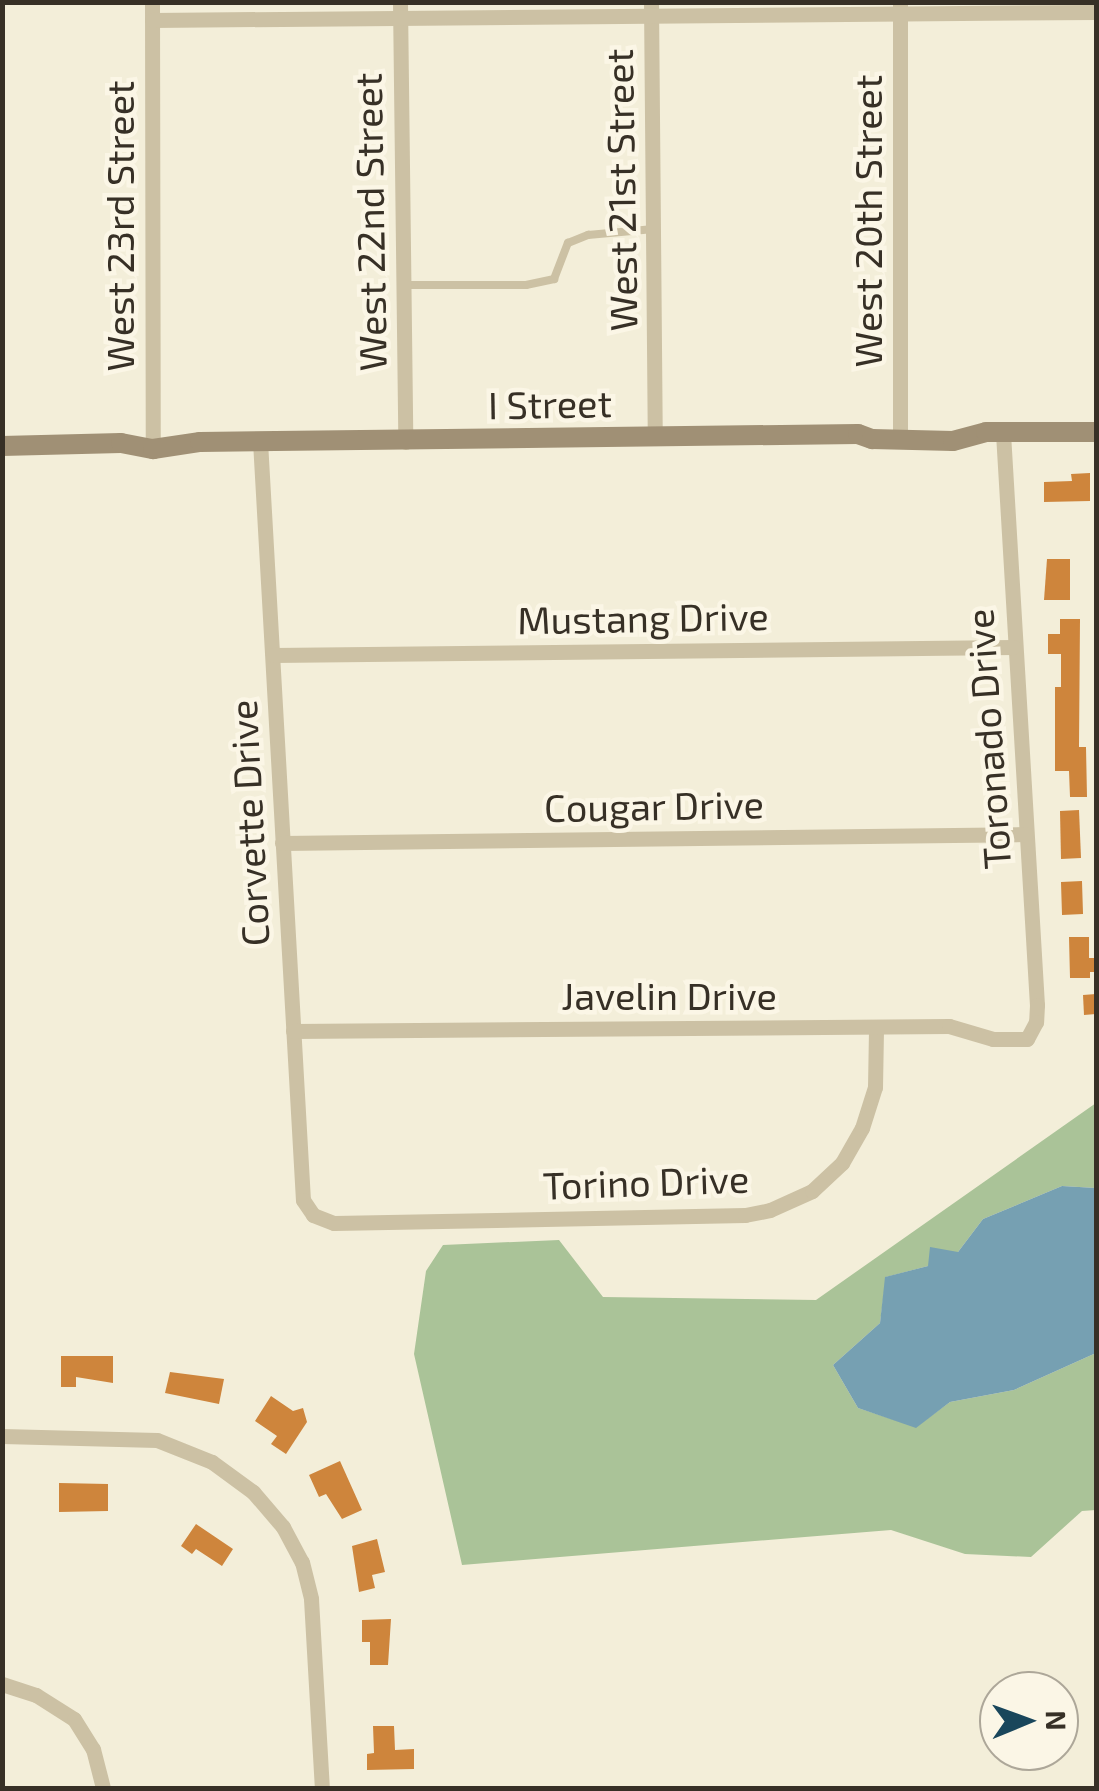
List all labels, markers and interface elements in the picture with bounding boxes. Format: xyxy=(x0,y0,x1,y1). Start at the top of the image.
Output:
street label: West 21st Street xyxy=(596,48,646,332)
street label: West 22nd Street xyxy=(345,72,395,372)
street label: West 20th Street xyxy=(845,75,891,367)
street label: West 23rd Street xyxy=(97,80,143,372)
street label: I Street xyxy=(488,380,612,428)
street label: Mustang Drive xyxy=(517,593,769,643)
street label: Toronado Drive xyxy=(956,607,1020,871)
street label: Corvette Drive xyxy=(220,699,278,947)
street label: Cougar Drive xyxy=(543,781,765,831)
street label: Javelin Drive xyxy=(561,973,777,1019)
street label: Torino Drive xyxy=(542,1156,750,1208)
north arrow xyxy=(979,1671,1079,1771)
text: N xyxy=(1040,1710,1074,1731)

